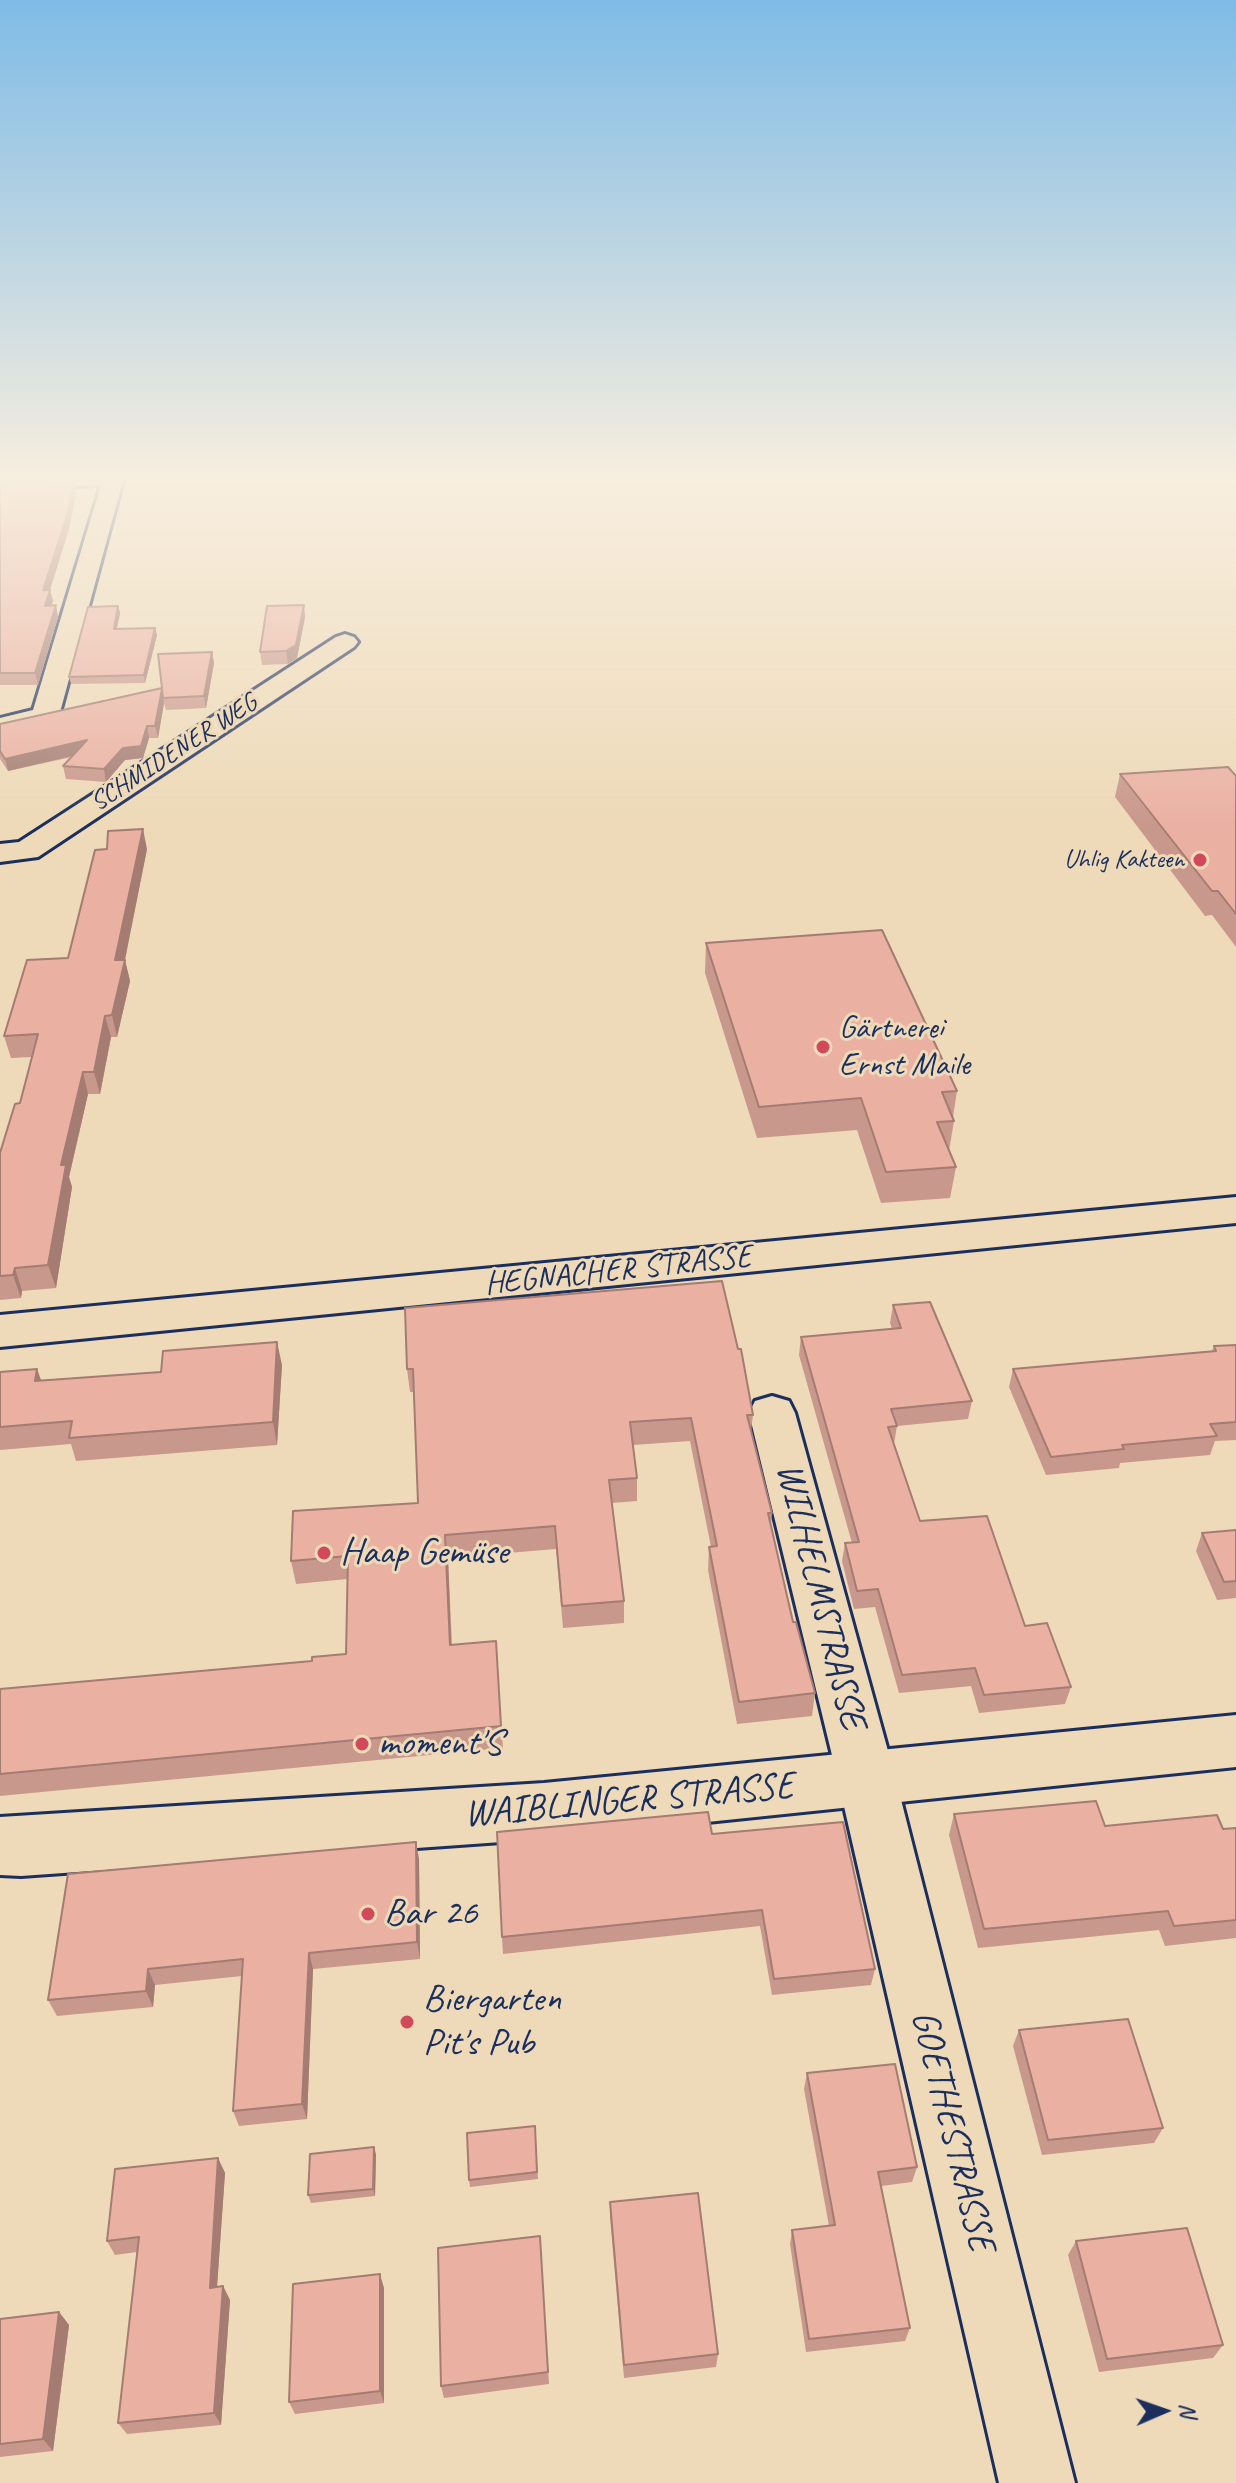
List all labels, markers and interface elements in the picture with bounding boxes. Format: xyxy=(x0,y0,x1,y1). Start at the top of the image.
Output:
street label: SCHMIDENER WEG xyxy=(85,688,263,818)
place label: Uhlig Kakteen xyxy=(1064,844,1184,876)
marker: Uhlig Kakteen xyxy=(1191,851,1209,869)
place label: Gärtnerei Ernst Maile xyxy=(839,1010,970,1085)
marker: Gärtnerei Ernst Maile xyxy=(814,1038,832,1056)
street label: HEGNACHER STRASSE xyxy=(483,1238,753,1304)
street label: WILHELMSTRASSE xyxy=(765,1459,875,1733)
place label: Haap Gemüse xyxy=(340,1530,508,1576)
marker: Haap Gemüse xyxy=(315,1544,333,1562)
place label: moment'S xyxy=(378,1721,502,1767)
marker: moment'S xyxy=(353,1735,371,1753)
street label: WAIBLINGER STRASSE xyxy=(462,1764,796,1838)
place label: Bar 26 xyxy=(384,1891,477,1937)
marker: Bar 26 xyxy=(359,1905,377,1923)
place label: Biergarten Pit's Pub xyxy=(423,1977,561,2066)
street label: GOETHESTRASSE xyxy=(900,2006,1004,2256)
marker: Biergarten Pit's Pub xyxy=(398,2013,416,2031)
north arrow xyxy=(1124,2371,1204,2451)
text: N xyxy=(1174,2403,1202,2417)

